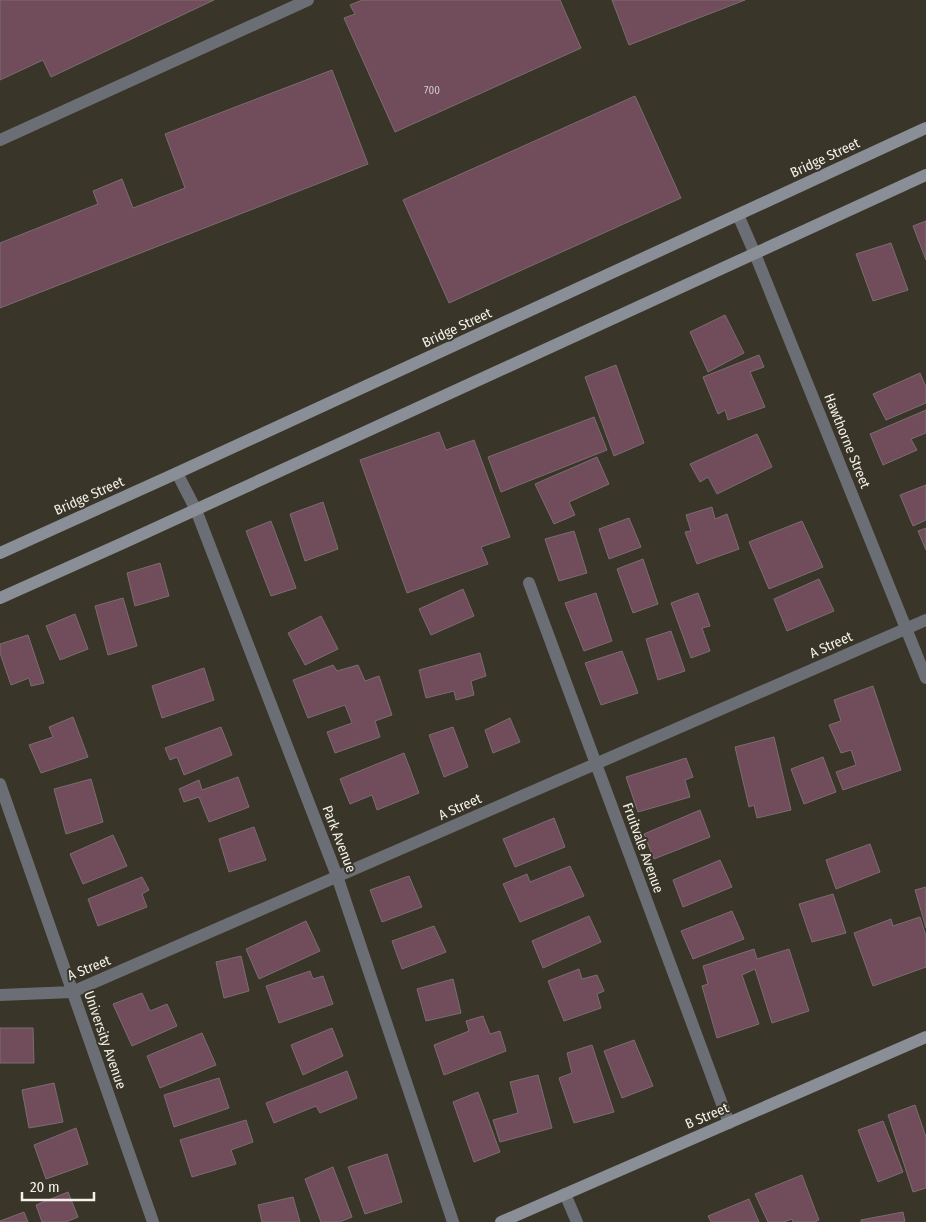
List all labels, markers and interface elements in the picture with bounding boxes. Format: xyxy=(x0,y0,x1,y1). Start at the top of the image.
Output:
house number: 700 xyxy=(424,84,440,97)
street label: Bridge Street xyxy=(788,134,863,181)
street label: Bridge Street xyxy=(420,304,495,351)
street label: Hawthorne Street xyxy=(820,391,874,491)
street label: Bridge Street xyxy=(51,473,127,519)
street label: A Street xyxy=(807,628,855,662)
street label: A Street xyxy=(436,790,484,824)
street label: Fruitvale Avenue xyxy=(619,801,667,895)
street label: Park Avenue xyxy=(318,803,360,875)
street label: A Street xyxy=(65,952,113,984)
street label: University Avenue xyxy=(80,989,130,1091)
street label: B Street xyxy=(683,1099,732,1133)
scale bar xyxy=(22,1170,95,1202)
text: 20 m xyxy=(30,1178,60,1196)

